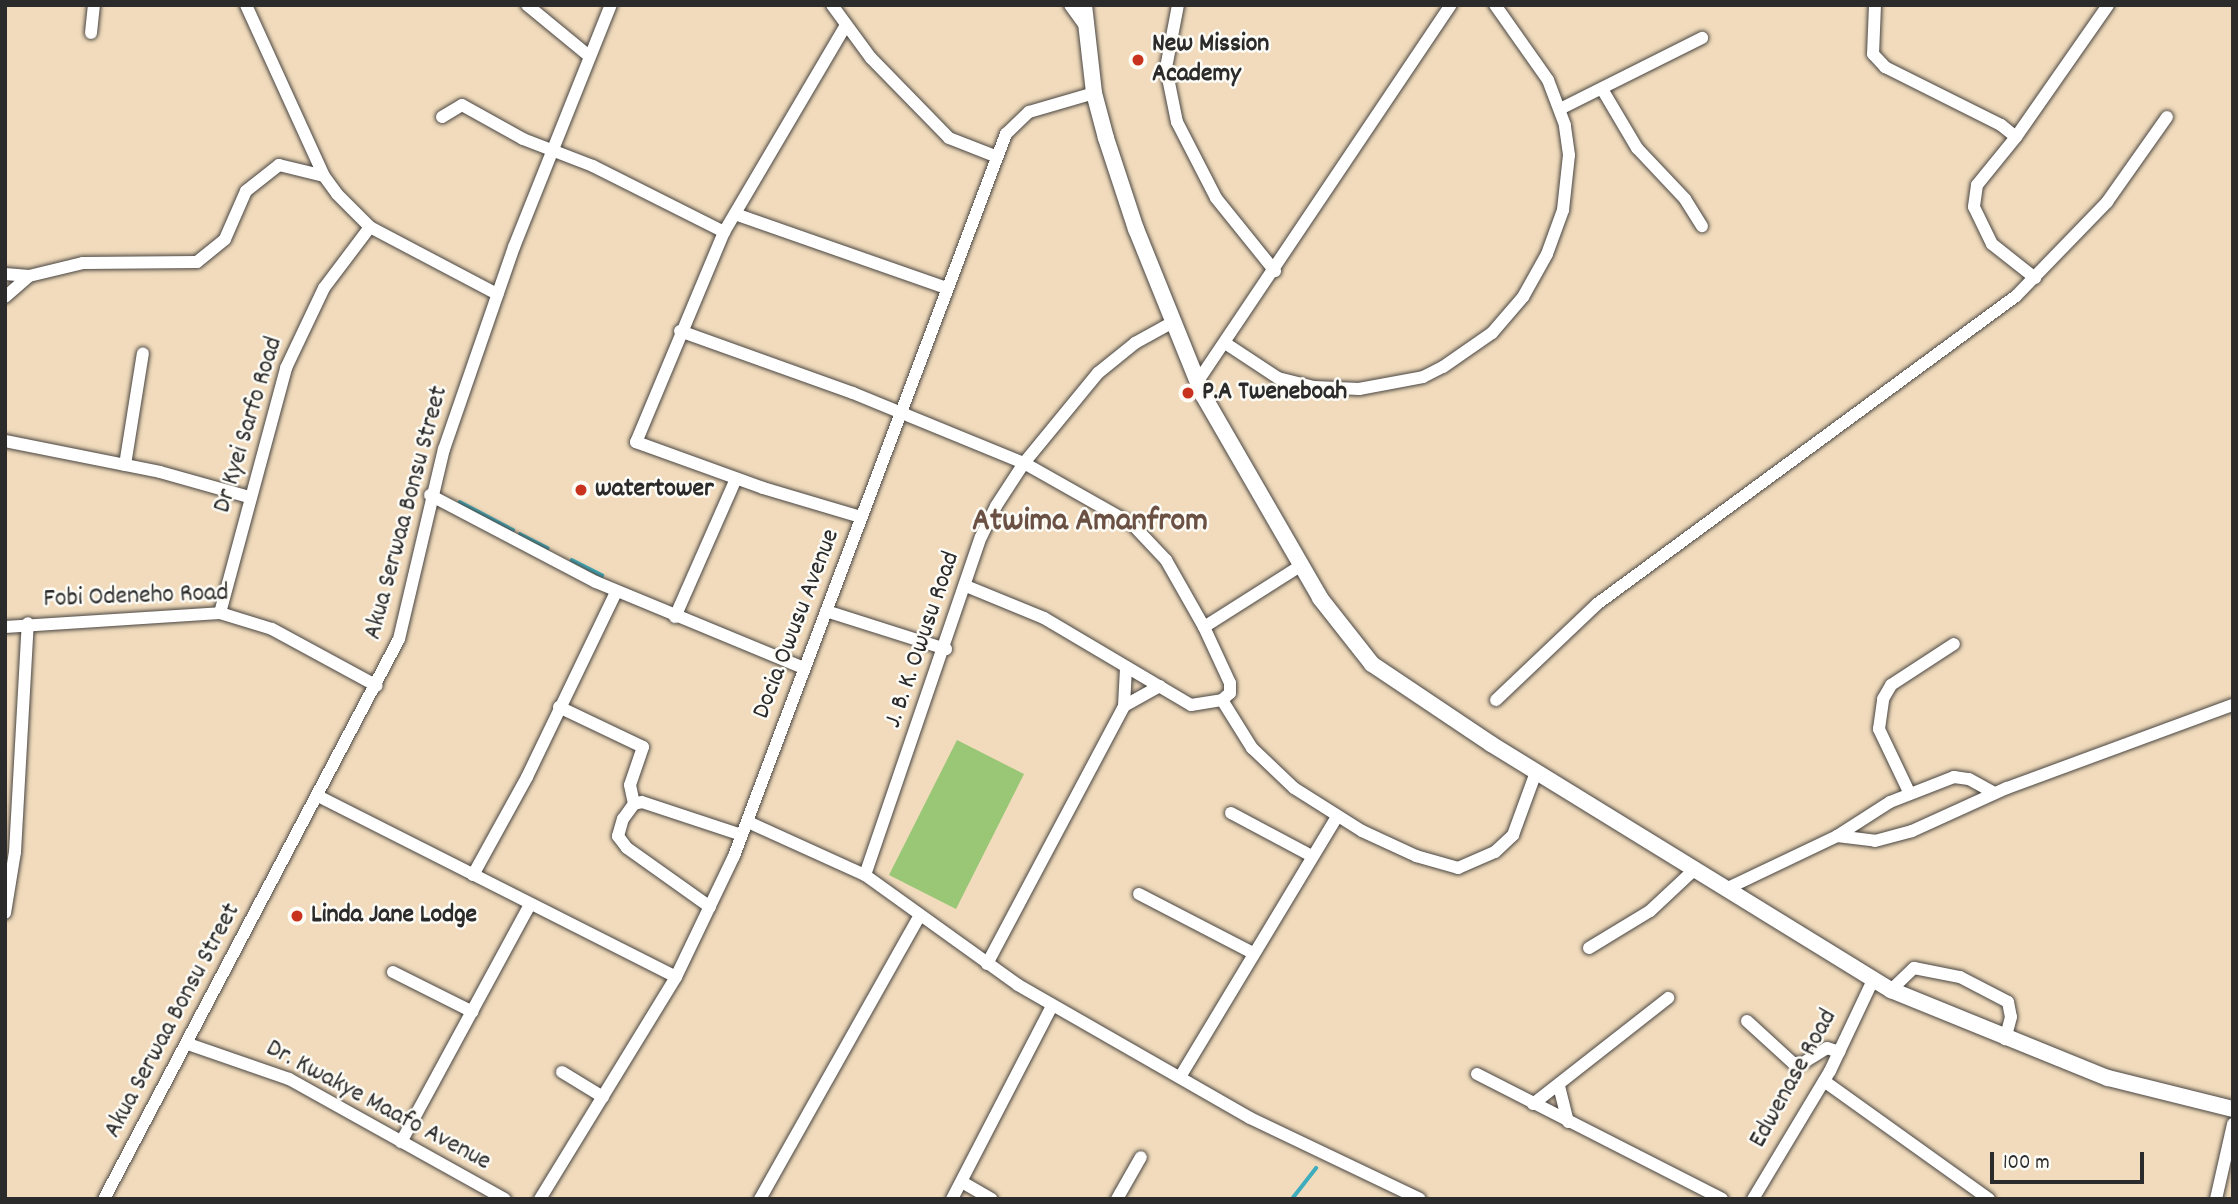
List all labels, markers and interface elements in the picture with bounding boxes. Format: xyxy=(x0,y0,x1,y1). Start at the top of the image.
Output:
place label: New Mission Academy xyxy=(1152,29,1269,90)
marker: New Mission Academy xyxy=(1130,52,1146,68)
street label: Dr Kyei Sarfo Road xyxy=(207,333,291,517)
place label: P.A Tweneboah xyxy=(1202,377,1347,409)
street label: Akua Serwaa Bonsu Street xyxy=(358,383,456,643)
marker: P.A Tweneboah xyxy=(1180,385,1196,401)
place label: watertower xyxy=(595,474,714,506)
marker: watertower xyxy=(573,482,589,498)
district label: Atwima Amanfrom xyxy=(972,503,1208,543)
street label: Docia Owusu Avenue xyxy=(747,525,847,723)
street label: J. B. K. Owusu Road xyxy=(878,548,968,732)
street label: Fobi Odeneho Road xyxy=(43,578,229,616)
street label: Akua Serwaa Bonsu Street xyxy=(98,898,248,1144)
place label: Linda Jane Lodge xyxy=(311,900,477,932)
marker: Linda Jane Lodge xyxy=(289,908,305,924)
street label: Edwenase Road xyxy=(1743,1004,1845,1154)
street label: Dr. Kwakye Maafo Avenue xyxy=(260,1033,496,1179)
scale bar xyxy=(1993,1138,2147,1182)
text: 100 m xyxy=(2003,1149,2050,1179)

